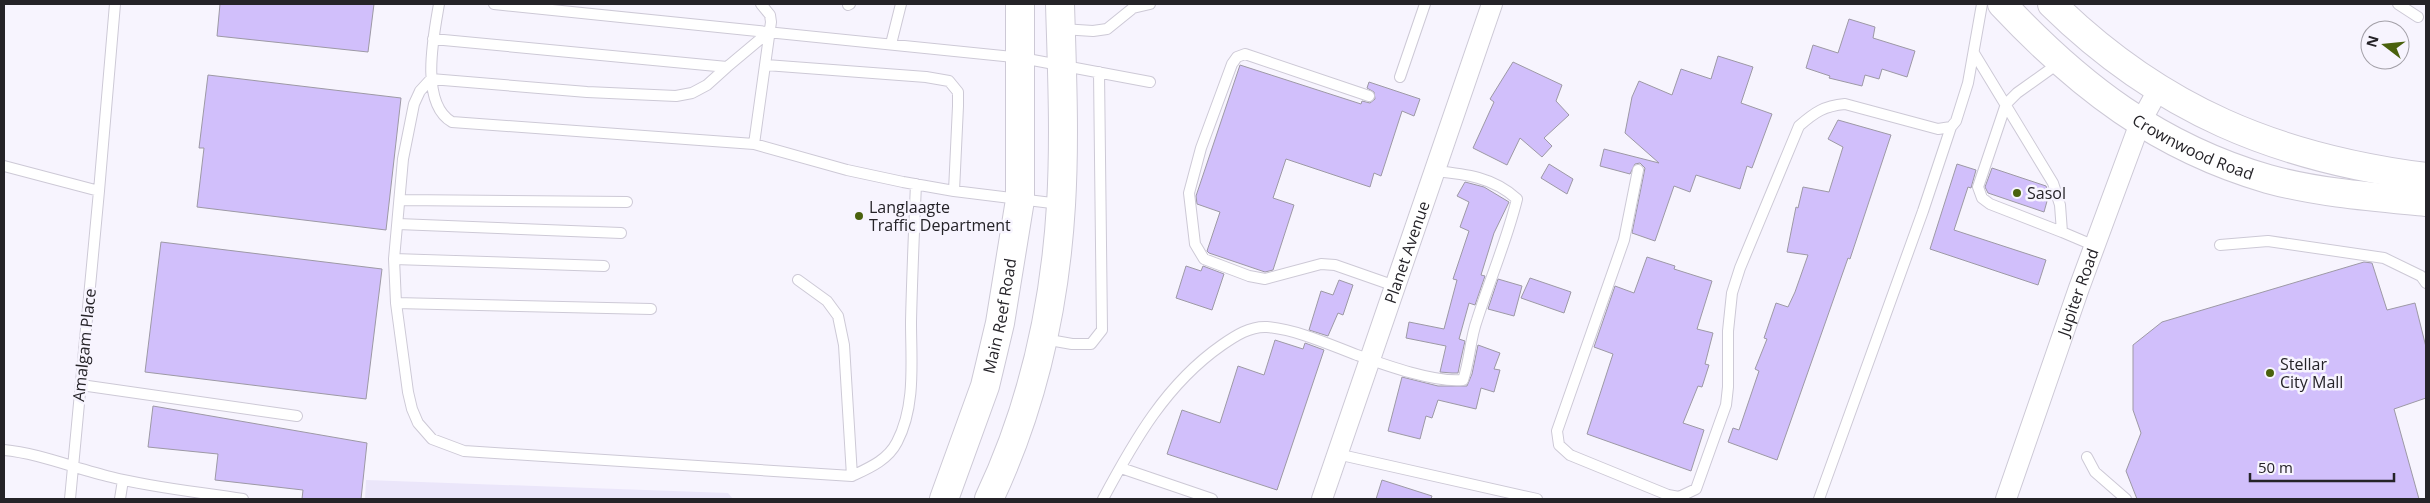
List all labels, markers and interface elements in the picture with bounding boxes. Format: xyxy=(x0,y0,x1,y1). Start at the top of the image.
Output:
north arrow xyxy=(2360,20,2410,70)
text: N xyxy=(2361,33,2383,49)
street label: Crownwood Road xyxy=(2128,109,2257,185)
place label: Sasol xyxy=(2027,182,2066,204)
marker: Sasol xyxy=(2011,187,2023,199)
place label: Langlaagte Traffic Department xyxy=(869,196,1011,236)
street label: Planet Avenue xyxy=(1379,198,1435,306)
marker: Langlaagte Traffic Department xyxy=(853,210,865,222)
street label: Jupiter Road xyxy=(2052,245,2104,341)
street label: Main Reef Road xyxy=(977,257,1021,376)
street label: Amalgam Place xyxy=(67,287,101,403)
place label: Stellar City Mall xyxy=(2280,353,2343,393)
marker: Stellar City Mall xyxy=(2264,367,2276,379)
scale bar xyxy=(2250,450,2394,482)
text: 50 m xyxy=(2258,457,2293,477)

